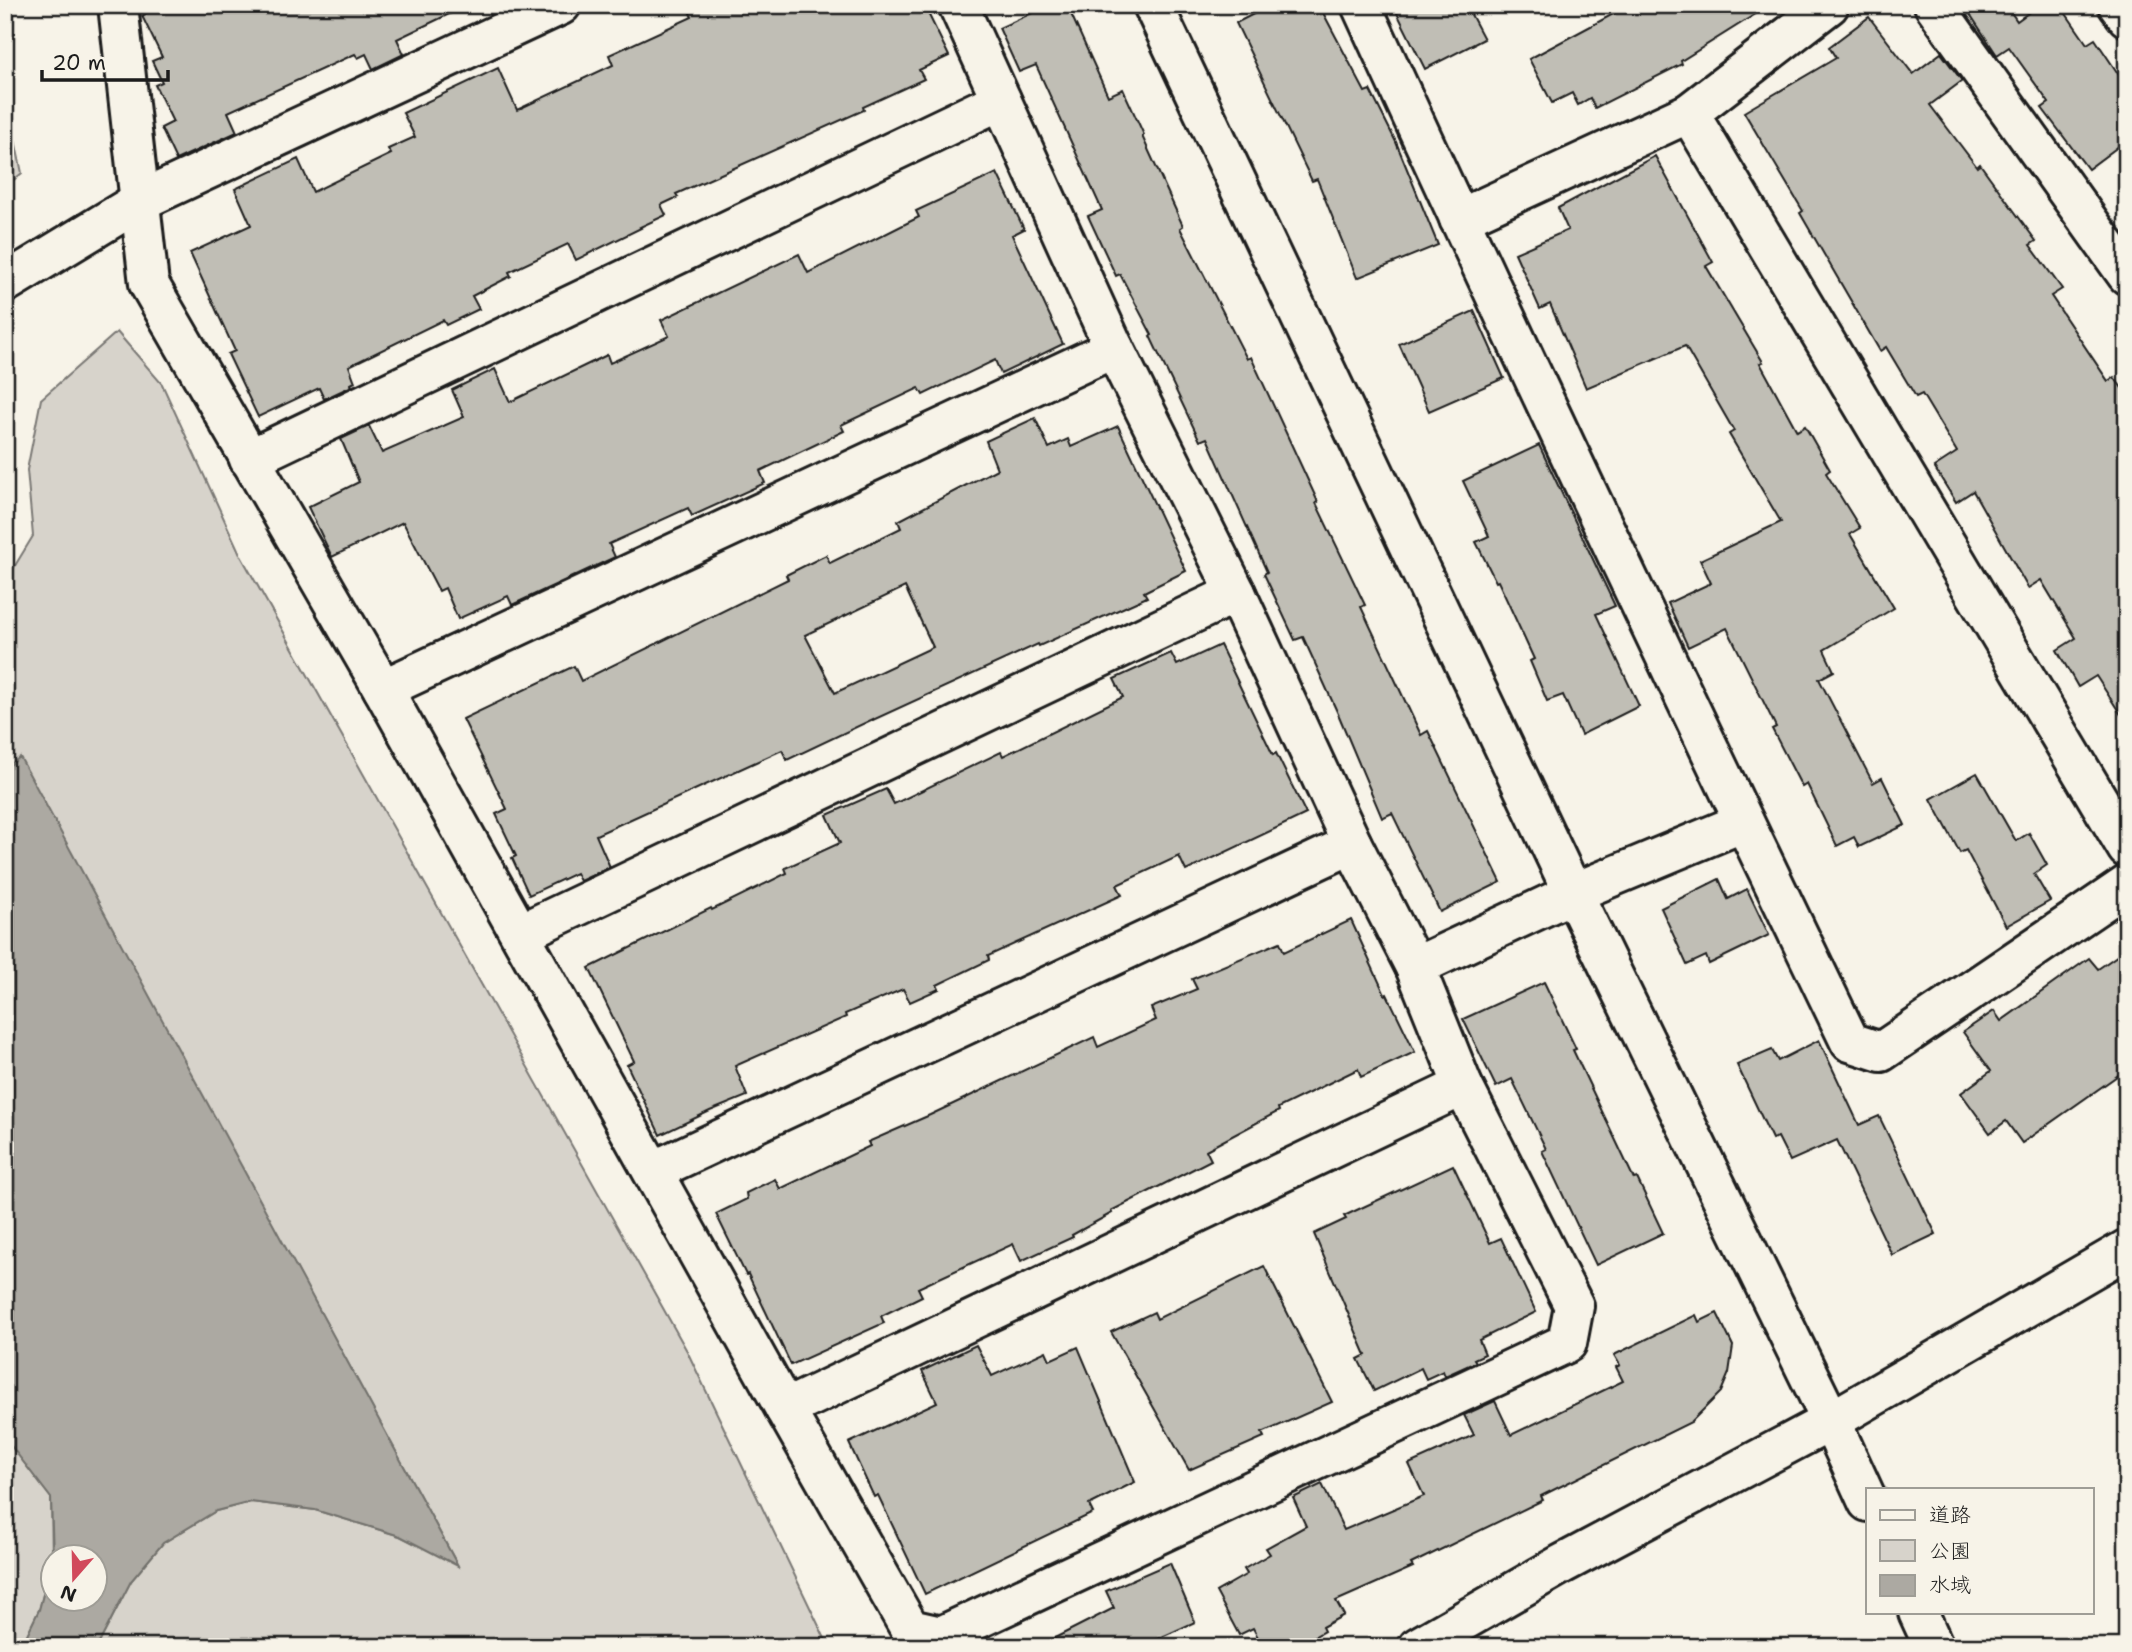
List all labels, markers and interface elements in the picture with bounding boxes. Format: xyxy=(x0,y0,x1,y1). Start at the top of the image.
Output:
scale bar xyxy=(42,38,168,82)
text: 20 m xyxy=(52,49,106,77)
legend xyxy=(1866,1488,2094,1614)
text: 道路 xyxy=(1929,1501,1971,1529)
text: 公園 xyxy=(1929,1537,1971,1565)
north arrow xyxy=(38,1544,108,1614)
text: 水域 xyxy=(1929,1571,1971,1599)
text: N xyxy=(57,1579,80,1608)

